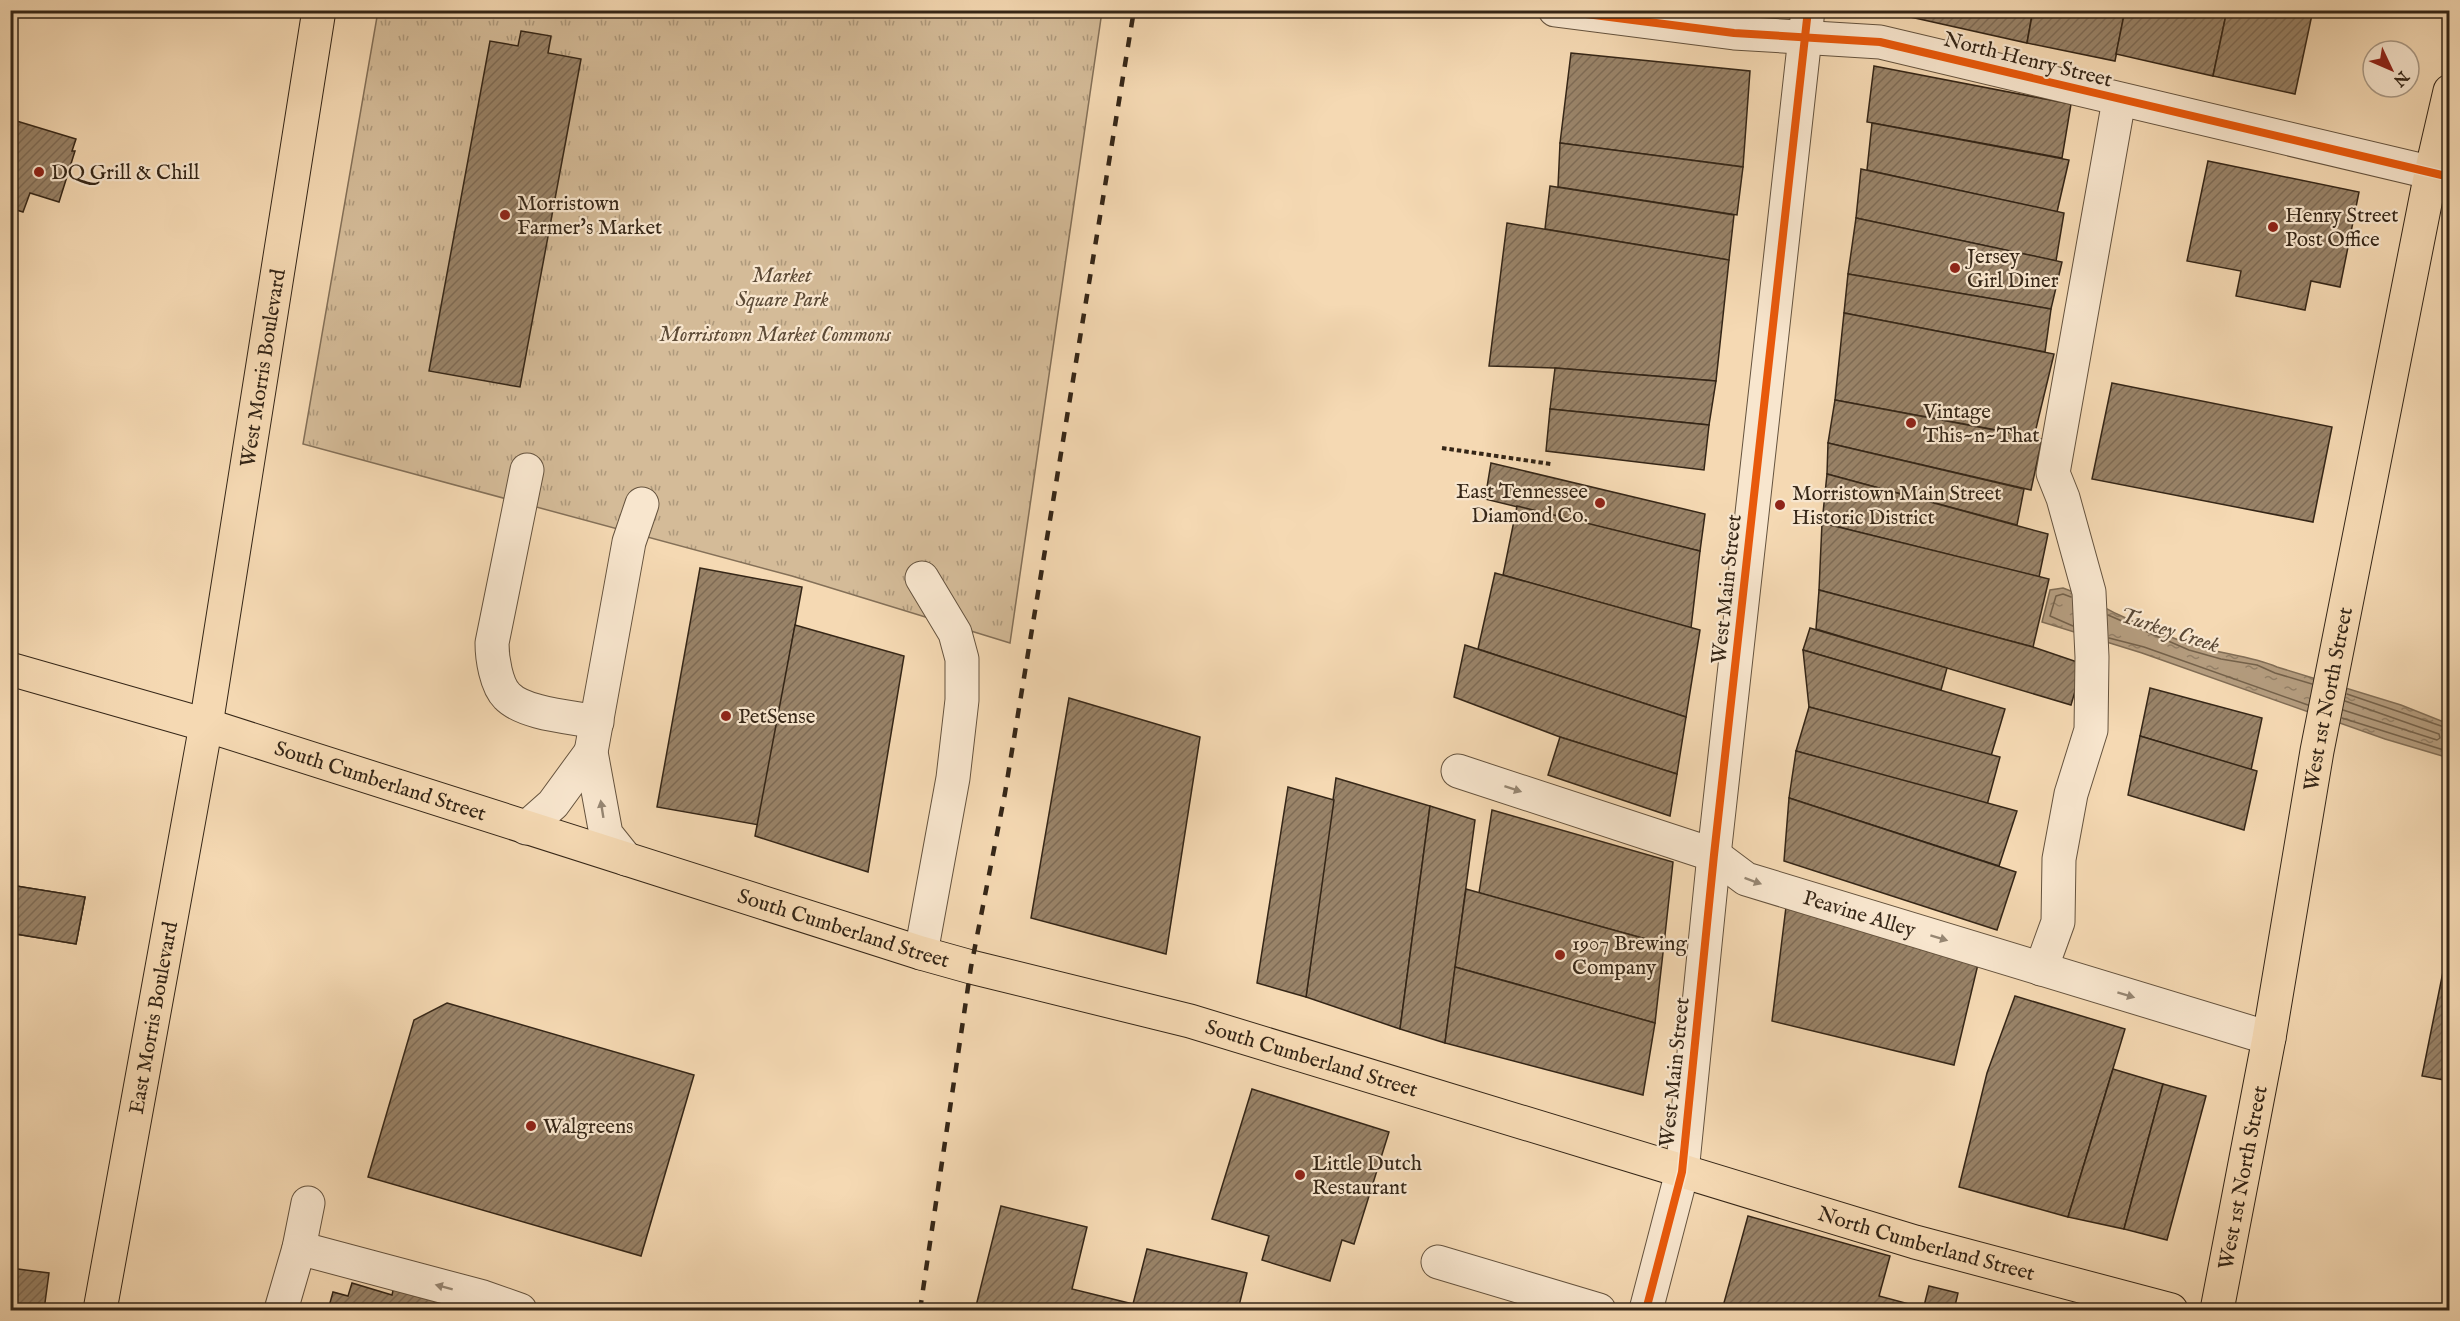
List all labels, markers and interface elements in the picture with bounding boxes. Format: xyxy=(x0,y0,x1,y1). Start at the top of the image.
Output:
street label: North Henry Street xyxy=(1940,26,2115,94)
north arrow xyxy=(2361,39,2421,99)
text: N xyxy=(2388,65,2413,90)
place label: DQ Grill & Chill xyxy=(51,160,200,187)
marker: DQ Grill & Chill xyxy=(32,165,46,179)
place label: Morristown Farmer's Market xyxy=(517,191,662,242)
place label: Henry Street Post Office xyxy=(2285,203,2398,254)
marker: Morristown Farmer's Market xyxy=(498,208,512,222)
marker: Henry Street Post Office xyxy=(2266,220,2280,234)
place label: Jersey Girl Diner xyxy=(1965,244,2059,295)
marker: Jersey Girl Diner xyxy=(1948,261,1962,275)
park label: Market Square Park xyxy=(735,263,829,314)
street label: West Morris Boulevard xyxy=(235,266,293,469)
park label: Morristown Market Commons xyxy=(659,322,892,349)
place label: Vintage This~n~That xyxy=(1922,399,2040,450)
marker: Vintage This~n~That xyxy=(1904,416,1918,430)
place label: East Tennessee Diamond Co. xyxy=(1456,479,1588,530)
place label: Morristown Main Street Historic District xyxy=(1792,481,2001,532)
marker: East Tennessee Diamond Co. xyxy=(1593,496,1607,510)
marker: Morristown Main Street Historic District xyxy=(1773,498,1787,512)
street label: West Main Street xyxy=(1706,513,1749,665)
water label: Turkey Creek xyxy=(2116,602,2223,660)
street label: West 1st North Street xyxy=(2299,605,2360,793)
place label: PetSense xyxy=(738,704,816,731)
marker: PetSense xyxy=(719,709,733,723)
street label: South Cumberland Street xyxy=(271,736,489,828)
one-way arrow xyxy=(1504,785,1522,794)
one-way arrow xyxy=(597,799,606,818)
one-way arrow xyxy=(1744,876,1762,886)
street label: South Cumberland Street xyxy=(734,883,952,975)
street label: Peavine Alley xyxy=(1799,885,1919,945)
street label: East Morris Boulevard xyxy=(124,919,185,1117)
place label: 1907 Brewing Company xyxy=(1572,931,1688,982)
one-way arrow xyxy=(1930,934,1948,943)
marker: 1907 Brewing Company xyxy=(1553,948,1567,962)
one-way arrow xyxy=(2117,991,2135,1000)
street label: West Main Street xyxy=(1654,996,1697,1148)
street label: South Cumberland Street xyxy=(1202,1014,1421,1105)
street label: West 1st North Street xyxy=(2213,1083,2275,1272)
place label: Walgreens xyxy=(543,1114,634,1141)
marker: Walgreens xyxy=(524,1119,538,1133)
place label: Little Dutch Restaurant xyxy=(1312,1151,1422,1202)
marker: Little Dutch Restaurant xyxy=(1293,1168,1307,1182)
street label: North Cumberland Street xyxy=(1814,1201,2037,1288)
one-way arrow xyxy=(435,1281,453,1291)

